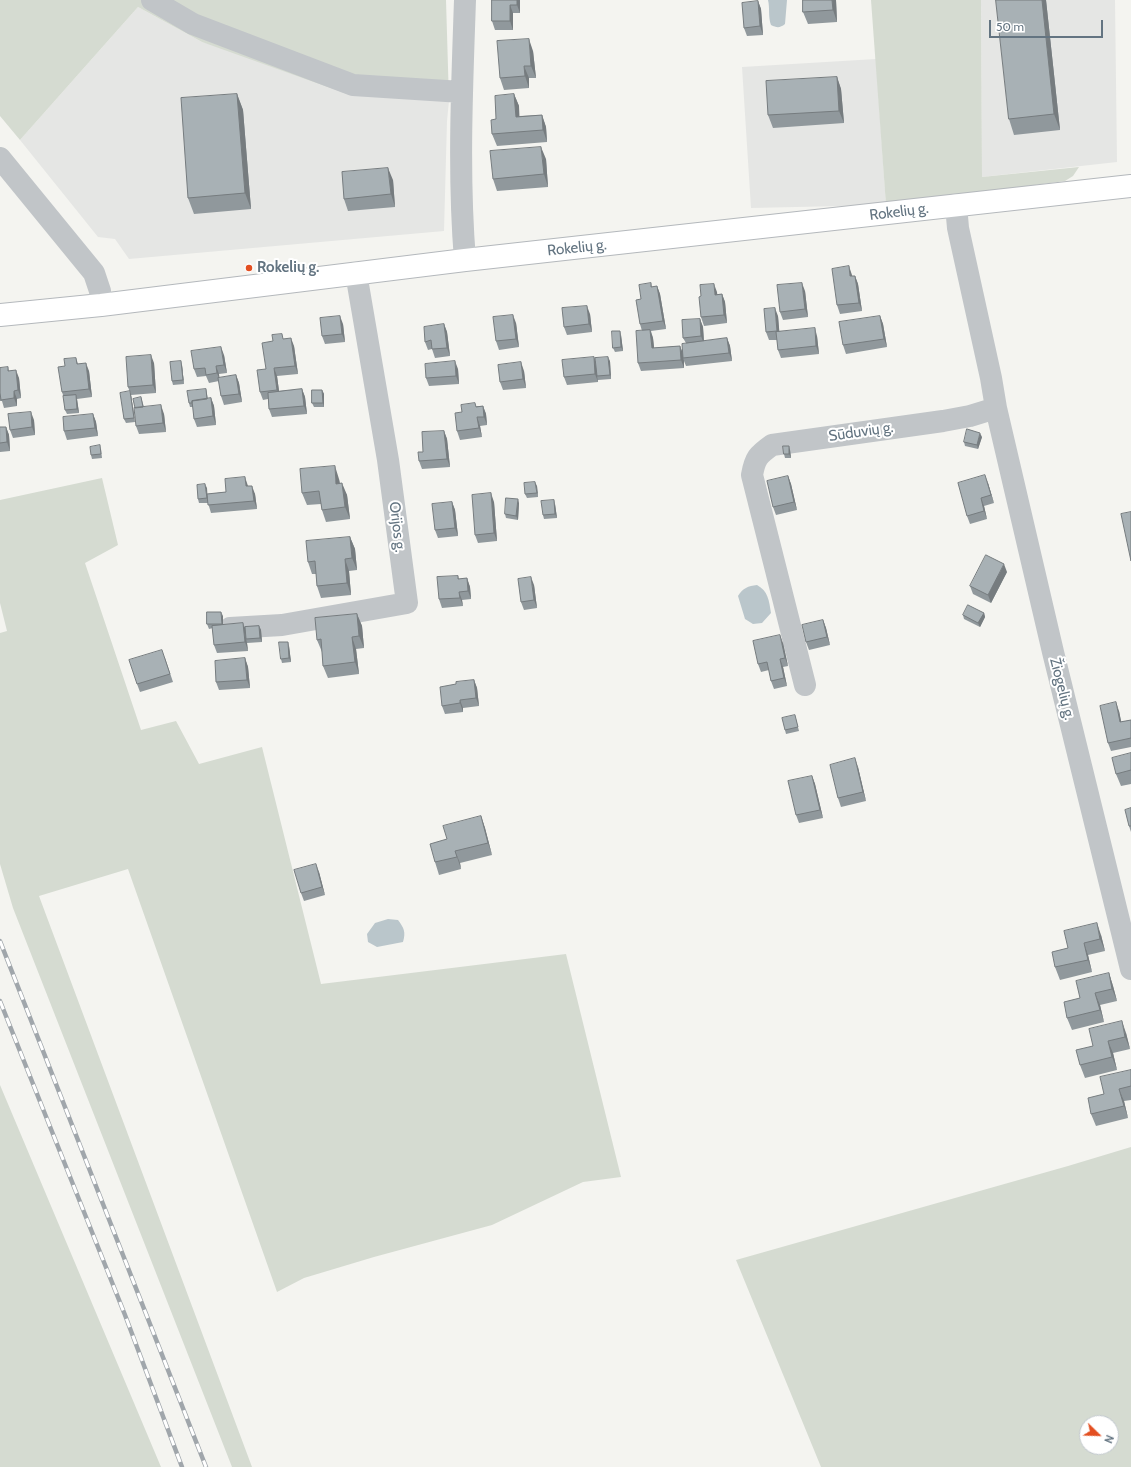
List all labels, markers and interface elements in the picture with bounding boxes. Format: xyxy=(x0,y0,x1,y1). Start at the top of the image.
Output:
scale bar xyxy=(991,12,1105,38)
text: 50 m xyxy=(996,19,1024,34)
street label: Rokelių g. xyxy=(868,199,930,225)
street label: Rokelių g. xyxy=(546,236,608,260)
place label: Rokelių g. xyxy=(257,259,319,277)
marker: Rokelių g. xyxy=(244,263,254,273)
street label: Sūduvių g. xyxy=(827,419,895,445)
street label: Orijos g. xyxy=(385,501,409,553)
street label: Žiogelių g. xyxy=(1046,656,1078,722)
north arrow xyxy=(1079,1415,1119,1455)
text: N xyxy=(1101,1433,1117,1446)

